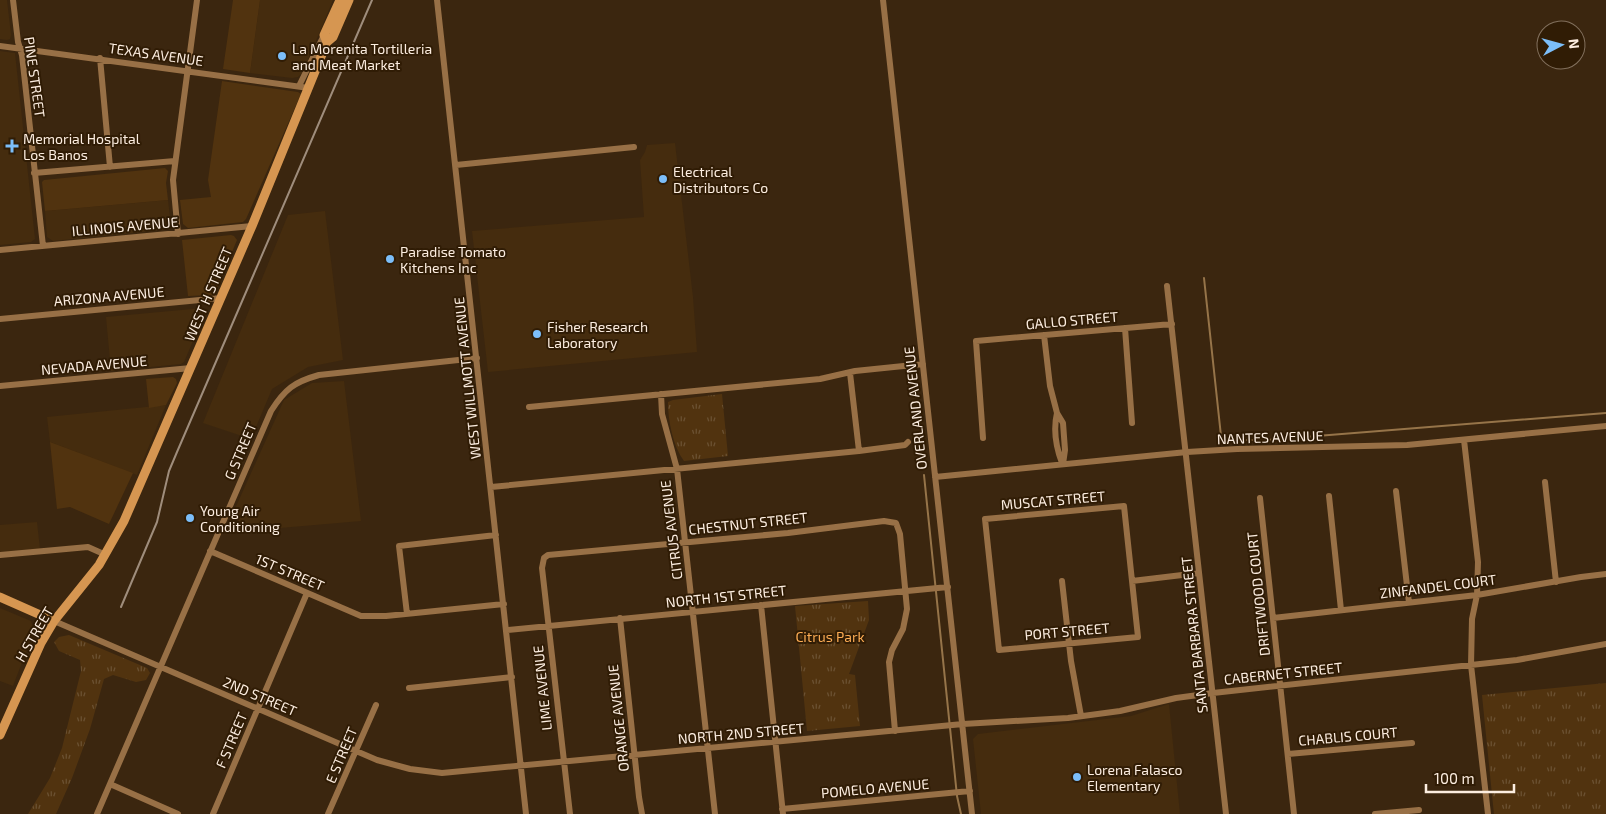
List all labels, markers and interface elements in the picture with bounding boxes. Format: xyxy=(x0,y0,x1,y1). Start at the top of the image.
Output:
north arrow xyxy=(1536,20,1586,70)
street label: PINE STREET xyxy=(21,36,49,118)
text: N xyxy=(1565,38,1583,50)
street label: TEXAS AVENUE xyxy=(108,39,205,69)
place label: La Morenita Tortilleria and Meat Market xyxy=(292,40,432,73)
marker: La Morenita Tortilleria and Meat Market xyxy=(276,50,288,62)
place label: Memorial Hospital Los Banos xyxy=(23,130,141,163)
marker: Memorial Hospital Los Banos xyxy=(5,139,19,153)
place label: Electrical Distributors Co xyxy=(673,163,768,196)
marker: Electrical Distributors Co xyxy=(657,173,669,185)
street label: ILLINOIS AVENUE xyxy=(71,213,179,239)
place label: Paradise Tomato Kitchens Inc xyxy=(400,243,506,276)
street label: WEST H STREET xyxy=(180,244,236,344)
marker: Paradise Tomato Kitchens Inc xyxy=(384,253,396,265)
street label: ARIZONA AVENUE xyxy=(53,283,165,309)
street label: WEST WILLMOTT AVENUE xyxy=(450,296,484,460)
street label: GALLO STREET xyxy=(1025,307,1119,333)
place label: Fisher Research Laboratory xyxy=(547,318,648,351)
marker: Fisher Research Laboratory xyxy=(531,328,543,340)
street label: OVERLAND AVENUE xyxy=(900,345,930,470)
street label: NEVADA AVENUE xyxy=(40,352,148,378)
street label: G STREET xyxy=(220,420,260,482)
street label: NANTES AVENUE xyxy=(1216,427,1324,447)
street label: CITRUS AVENUE xyxy=(656,479,686,581)
street label: MUSCAT STREET xyxy=(1000,487,1106,513)
place label: Young Air Conditioning xyxy=(200,502,280,535)
street label: CHESTNUT STREET xyxy=(688,508,808,538)
marker: Young Air Conditioning xyxy=(184,512,196,524)
street label: DRIFTWOOD COURT xyxy=(1243,531,1273,657)
street label: 1ST STREET xyxy=(253,550,327,594)
street label: SANTA BARBARA STREET xyxy=(1177,556,1211,714)
street label: ZINFANDEL COURT xyxy=(1379,570,1497,602)
street label: NORTH 1ST STREET xyxy=(665,581,787,611)
street label: H STREET xyxy=(11,603,57,665)
street label: PORT STREET xyxy=(1024,619,1110,643)
park label: Citrus Park xyxy=(795,628,865,645)
street label: LIME AVENUE xyxy=(529,644,555,731)
street label: CABERNET STREET xyxy=(1223,658,1343,688)
street label: ORANGE AVENUE xyxy=(604,663,632,772)
street label: 2ND STREET xyxy=(220,673,300,719)
street label: F STREET xyxy=(212,710,250,770)
street label: NORTH 2ND STREET xyxy=(677,719,805,747)
street label: CHABLIS COURT xyxy=(1298,723,1398,749)
street label: E STREET xyxy=(322,724,360,786)
place label: Lorena Falasco Elementary xyxy=(1087,761,1183,794)
scale bar xyxy=(1426,762,1514,794)
text: 100 m xyxy=(1434,769,1475,787)
marker: Lorena Falasco Elementary xyxy=(1071,771,1083,783)
street label: POMELO AVENUE xyxy=(820,775,930,801)

